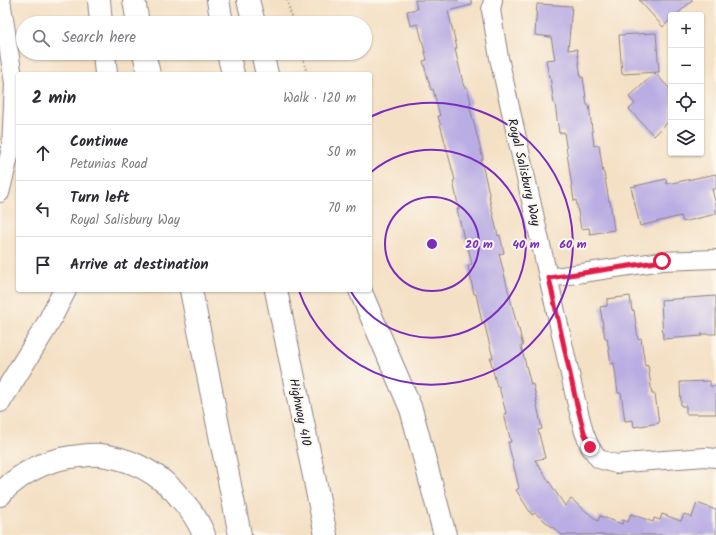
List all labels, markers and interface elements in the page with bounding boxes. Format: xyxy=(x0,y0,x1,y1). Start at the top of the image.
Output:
map controls xyxy=(668,12,704,156)
button: + xyxy=(668,12,704,48)
search box xyxy=(16,16,372,60)
text: Search here xyxy=(62,26,136,50)
icon: search xyxy=(30,27,52,49)
button: − xyxy=(668,48,704,84)
button: locate xyxy=(668,84,704,120)
text: 2 min xyxy=(32,85,76,112)
text: Walk · 120 m xyxy=(283,88,356,109)
street label: Royal Salisbury Way xyxy=(501,116,546,229)
button: layers xyxy=(668,120,704,156)
text: Continue xyxy=(70,130,128,154)
icon: ahead xyxy=(32,142,54,164)
text: 50 m xyxy=(327,142,356,163)
text: Petunias Road xyxy=(70,154,147,175)
text: Turn left xyxy=(70,186,130,210)
icon: left xyxy=(32,198,54,220)
text: 70 m xyxy=(328,198,356,219)
text: Royal Salisbury Way xyxy=(70,210,180,231)
text: 20 m xyxy=(465,235,493,254)
text: 40 m xyxy=(512,235,540,254)
text: 60 m xyxy=(559,235,587,254)
centre of rings xyxy=(425,237,439,251)
route start xyxy=(653,252,671,270)
text: Arrive at destination xyxy=(70,253,209,277)
icon: arrive xyxy=(32,254,54,276)
street label: Highway 410 xyxy=(283,376,316,449)
route end xyxy=(581,438,599,456)

